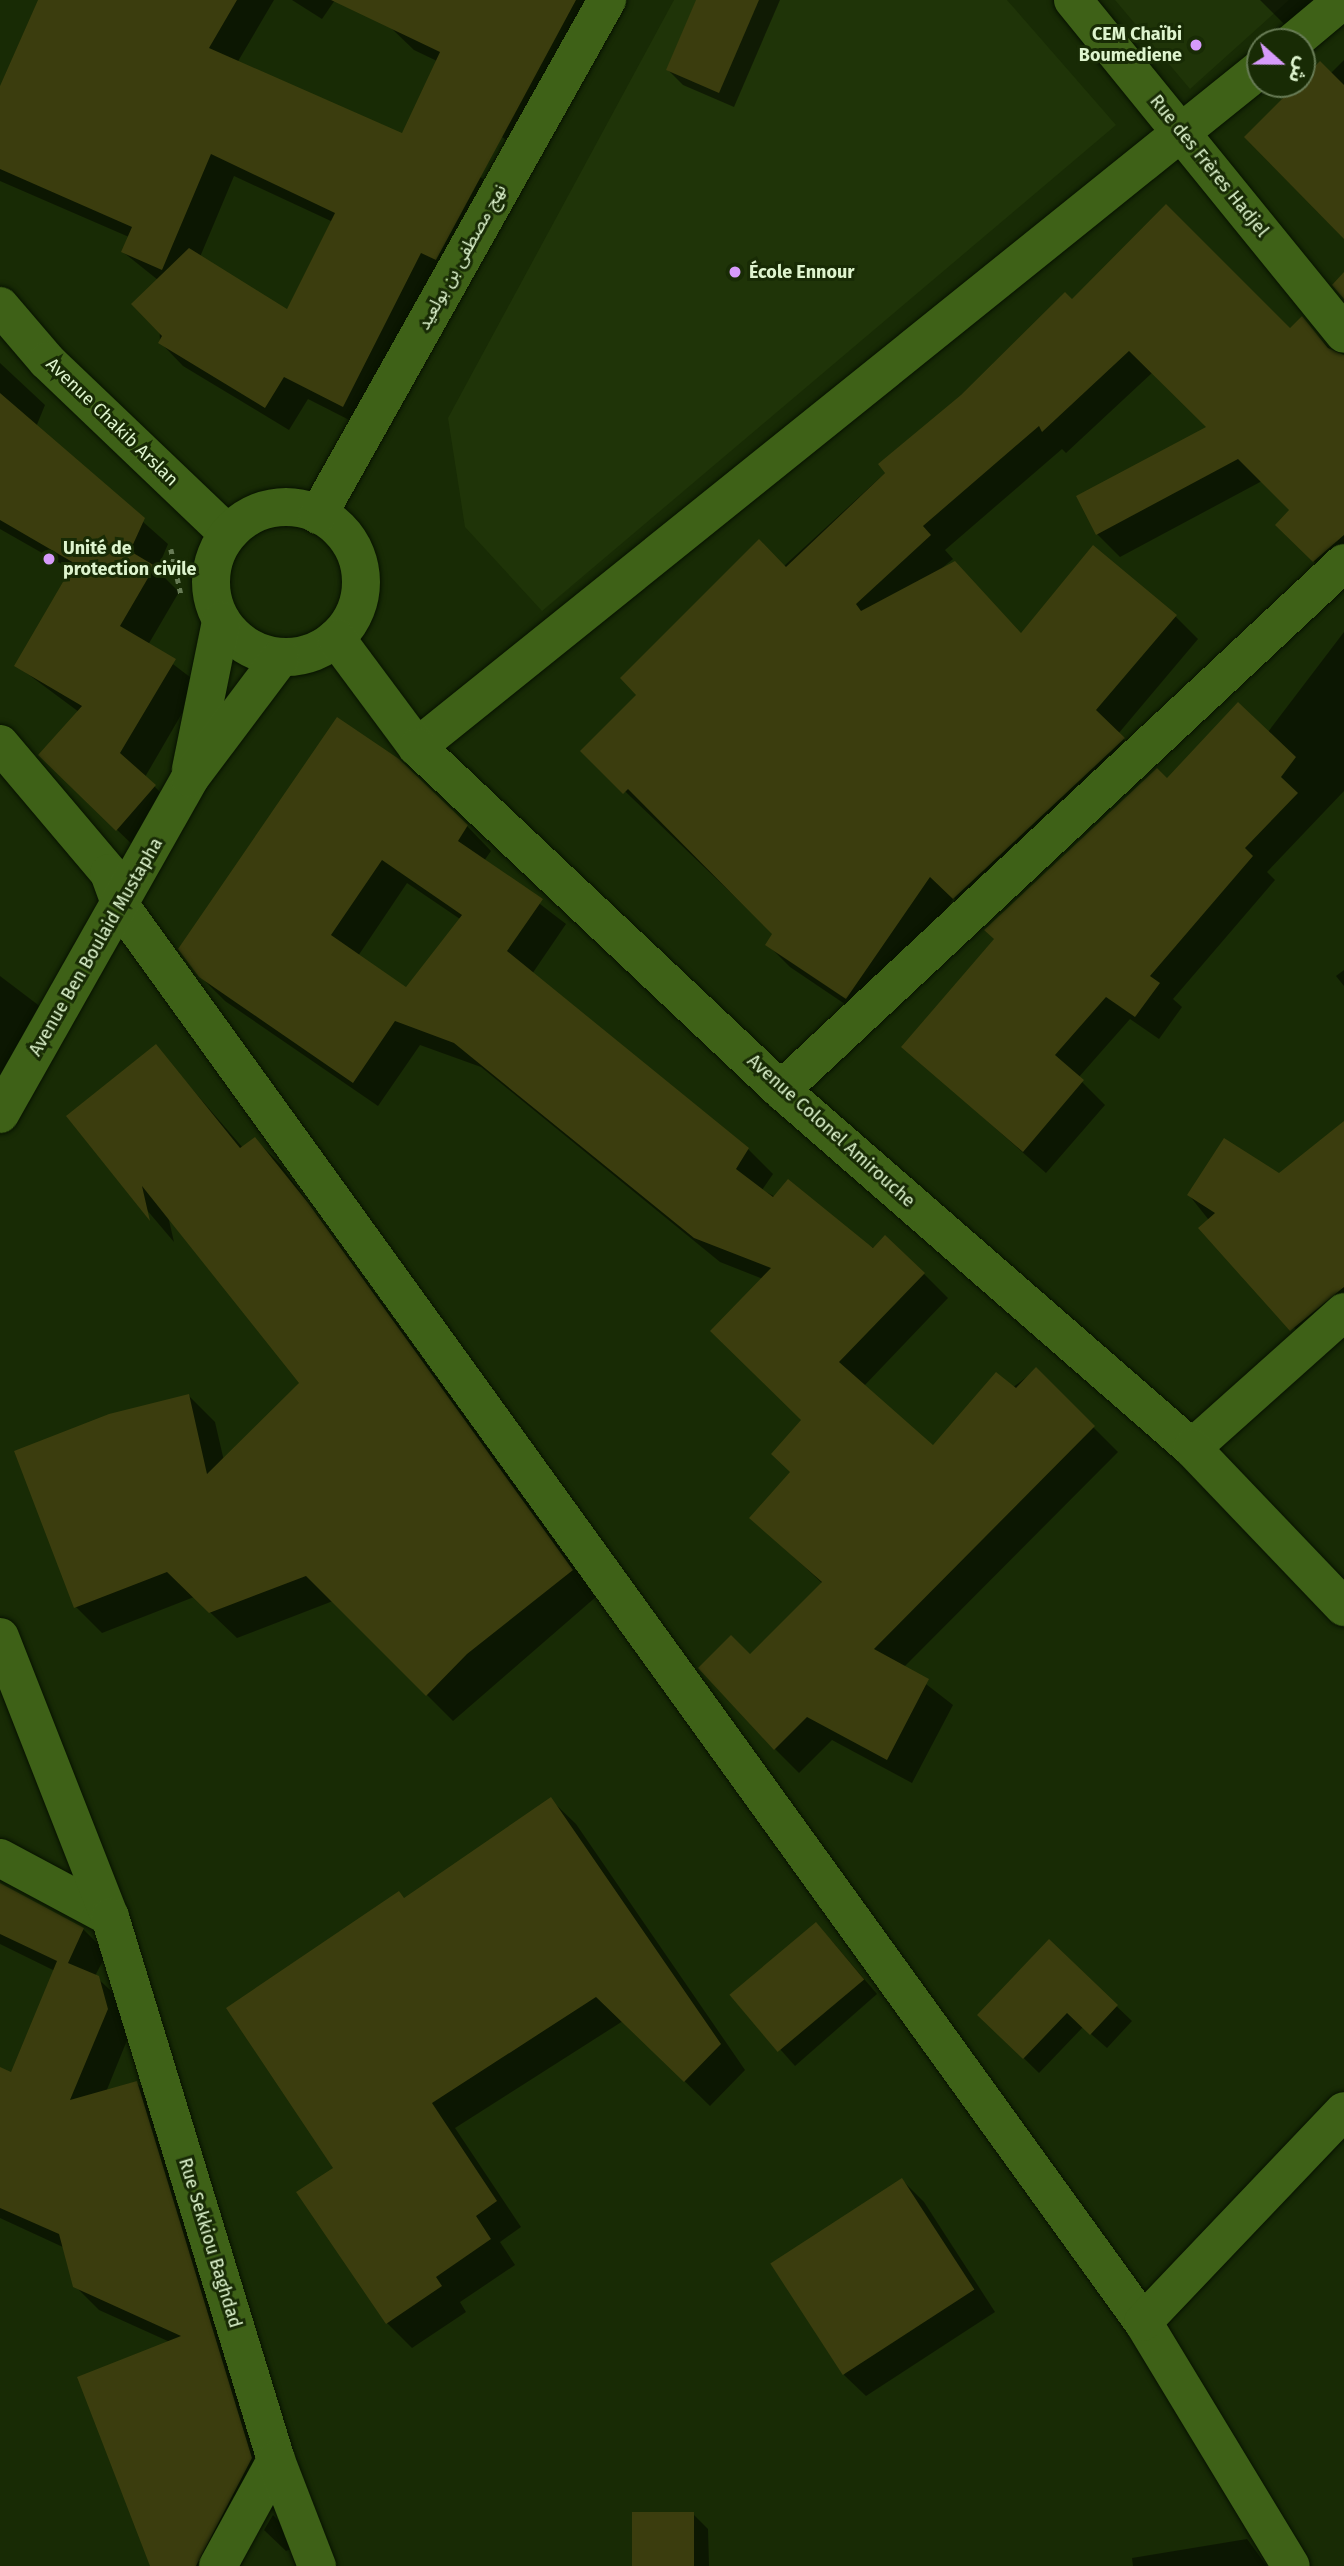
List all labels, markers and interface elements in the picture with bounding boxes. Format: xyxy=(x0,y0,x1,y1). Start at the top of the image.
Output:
place label: CEM Chaïbi Boumediene xyxy=(1079,24,1182,66)
north arrow xyxy=(1246,28,1316,98)
marker: CEM Chaïbi Boumediene xyxy=(1188,37,1204,53)
text: ش xyxy=(1284,54,1315,86)
street label: Rue des Frères Hadjel xyxy=(1145,91,1273,241)
street label: نهج مصطفى بن بولعيد xyxy=(413,180,511,334)
place label: École Ennour xyxy=(749,261,854,283)
marker: École Ennour xyxy=(727,264,743,280)
street label: Avenue Chakib Arslan xyxy=(41,353,183,491)
place label: Unité de protection civile xyxy=(63,538,197,580)
marker: Unité de protection civile xyxy=(41,551,57,567)
street label: Avenue Ben Boulaid Mustapha xyxy=(25,834,167,1060)
street label: Avenue Colonel Amirouche xyxy=(743,1050,919,1212)
street label: Rue Sekkiou Baghdad xyxy=(174,2155,246,2331)

